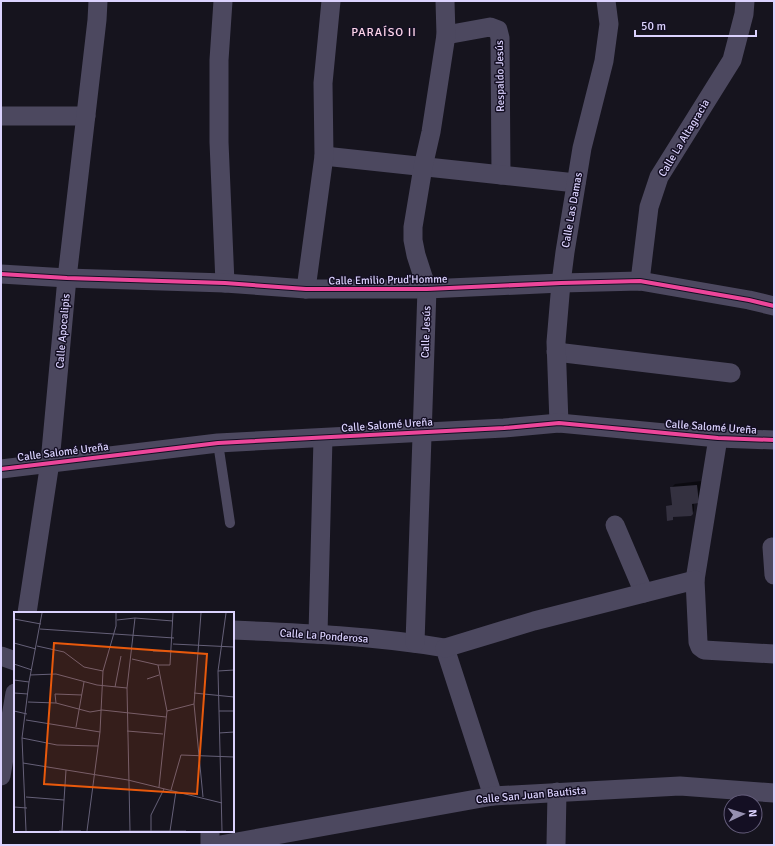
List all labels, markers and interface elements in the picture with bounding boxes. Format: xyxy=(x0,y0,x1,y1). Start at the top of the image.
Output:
scale bar xyxy=(635,12,756,38)
text: 50 m xyxy=(641,19,666,34)
district label: PARAÍSO II xyxy=(351,25,417,40)
street label: Respaldo Jesús xyxy=(493,40,507,112)
street label: Calle La Altagracia xyxy=(656,97,712,179)
street label: Calle Las Damas xyxy=(559,171,585,249)
street label: Calle Emilio Prud'Homme xyxy=(328,272,448,288)
street label: Calle Apocalipis xyxy=(53,293,73,369)
street label: Calle Jesús xyxy=(419,305,433,358)
street label: Calle Salomé Ureña xyxy=(341,415,434,435)
street label: Calle Salomé Ureña xyxy=(665,417,758,437)
street label: Calle Salomé Ureña xyxy=(17,440,110,464)
inset map xyxy=(14,612,234,832)
street label: Calle La Ponderosa xyxy=(279,626,369,646)
street label: Calle San Juan Bautista xyxy=(475,784,587,806)
north arrow xyxy=(723,794,763,834)
text: N xyxy=(746,809,759,818)

